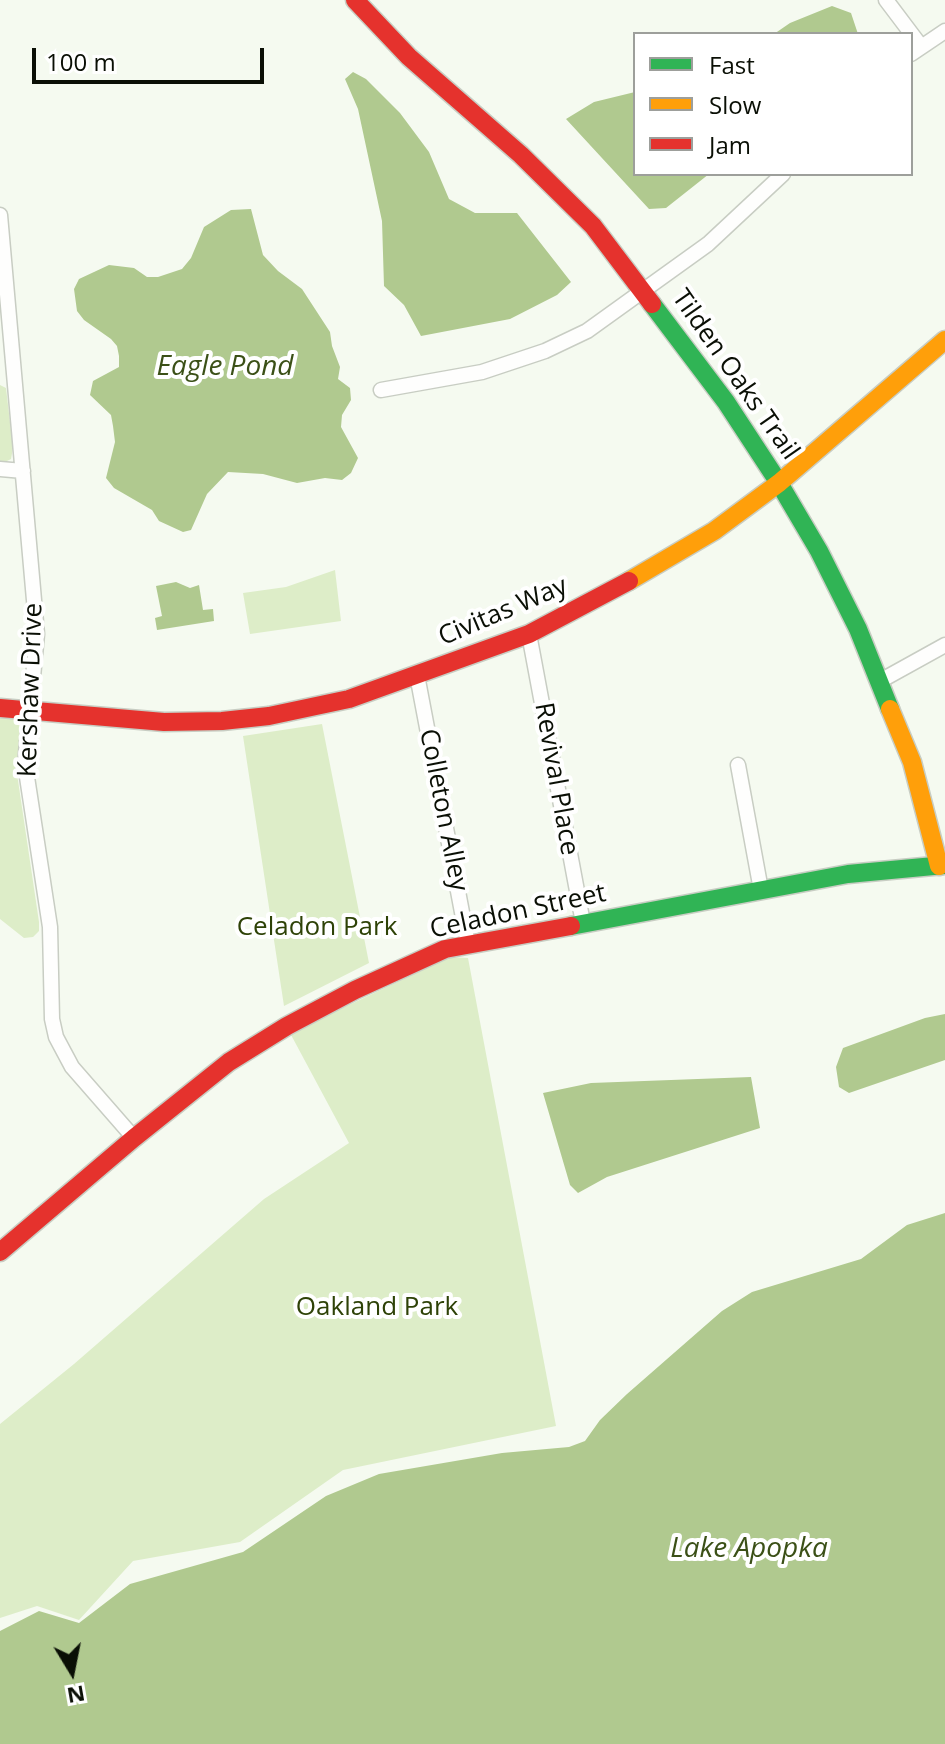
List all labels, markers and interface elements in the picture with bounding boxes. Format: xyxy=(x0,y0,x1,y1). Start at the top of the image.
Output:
scale bar xyxy=(36,32,268,82)
legend xyxy=(633,32,913,176)
text: 100 m xyxy=(46,45,116,78)
text: Fast xyxy=(709,48,755,81)
text: Slow xyxy=(709,88,761,121)
text: Jam xyxy=(709,128,751,161)
street label: Tilden Oaks Trail xyxy=(665,284,805,466)
water label: Eagle Pond xyxy=(156,350,294,384)
street label: Civitas Way xyxy=(434,571,572,653)
street label: Kershaw Drive xyxy=(12,602,50,778)
street label: Revival Place xyxy=(527,700,585,858)
street label: Colleton Alley xyxy=(412,726,474,894)
street label: Celadon Street xyxy=(427,878,609,946)
park label: Celadon Park xyxy=(237,912,397,944)
park label: Oakland Park xyxy=(296,1292,458,1324)
water label: Lake Apopka xyxy=(670,1532,828,1566)
north arrow xyxy=(32,1632,112,1712)
text: N xyxy=(65,1679,88,1712)

